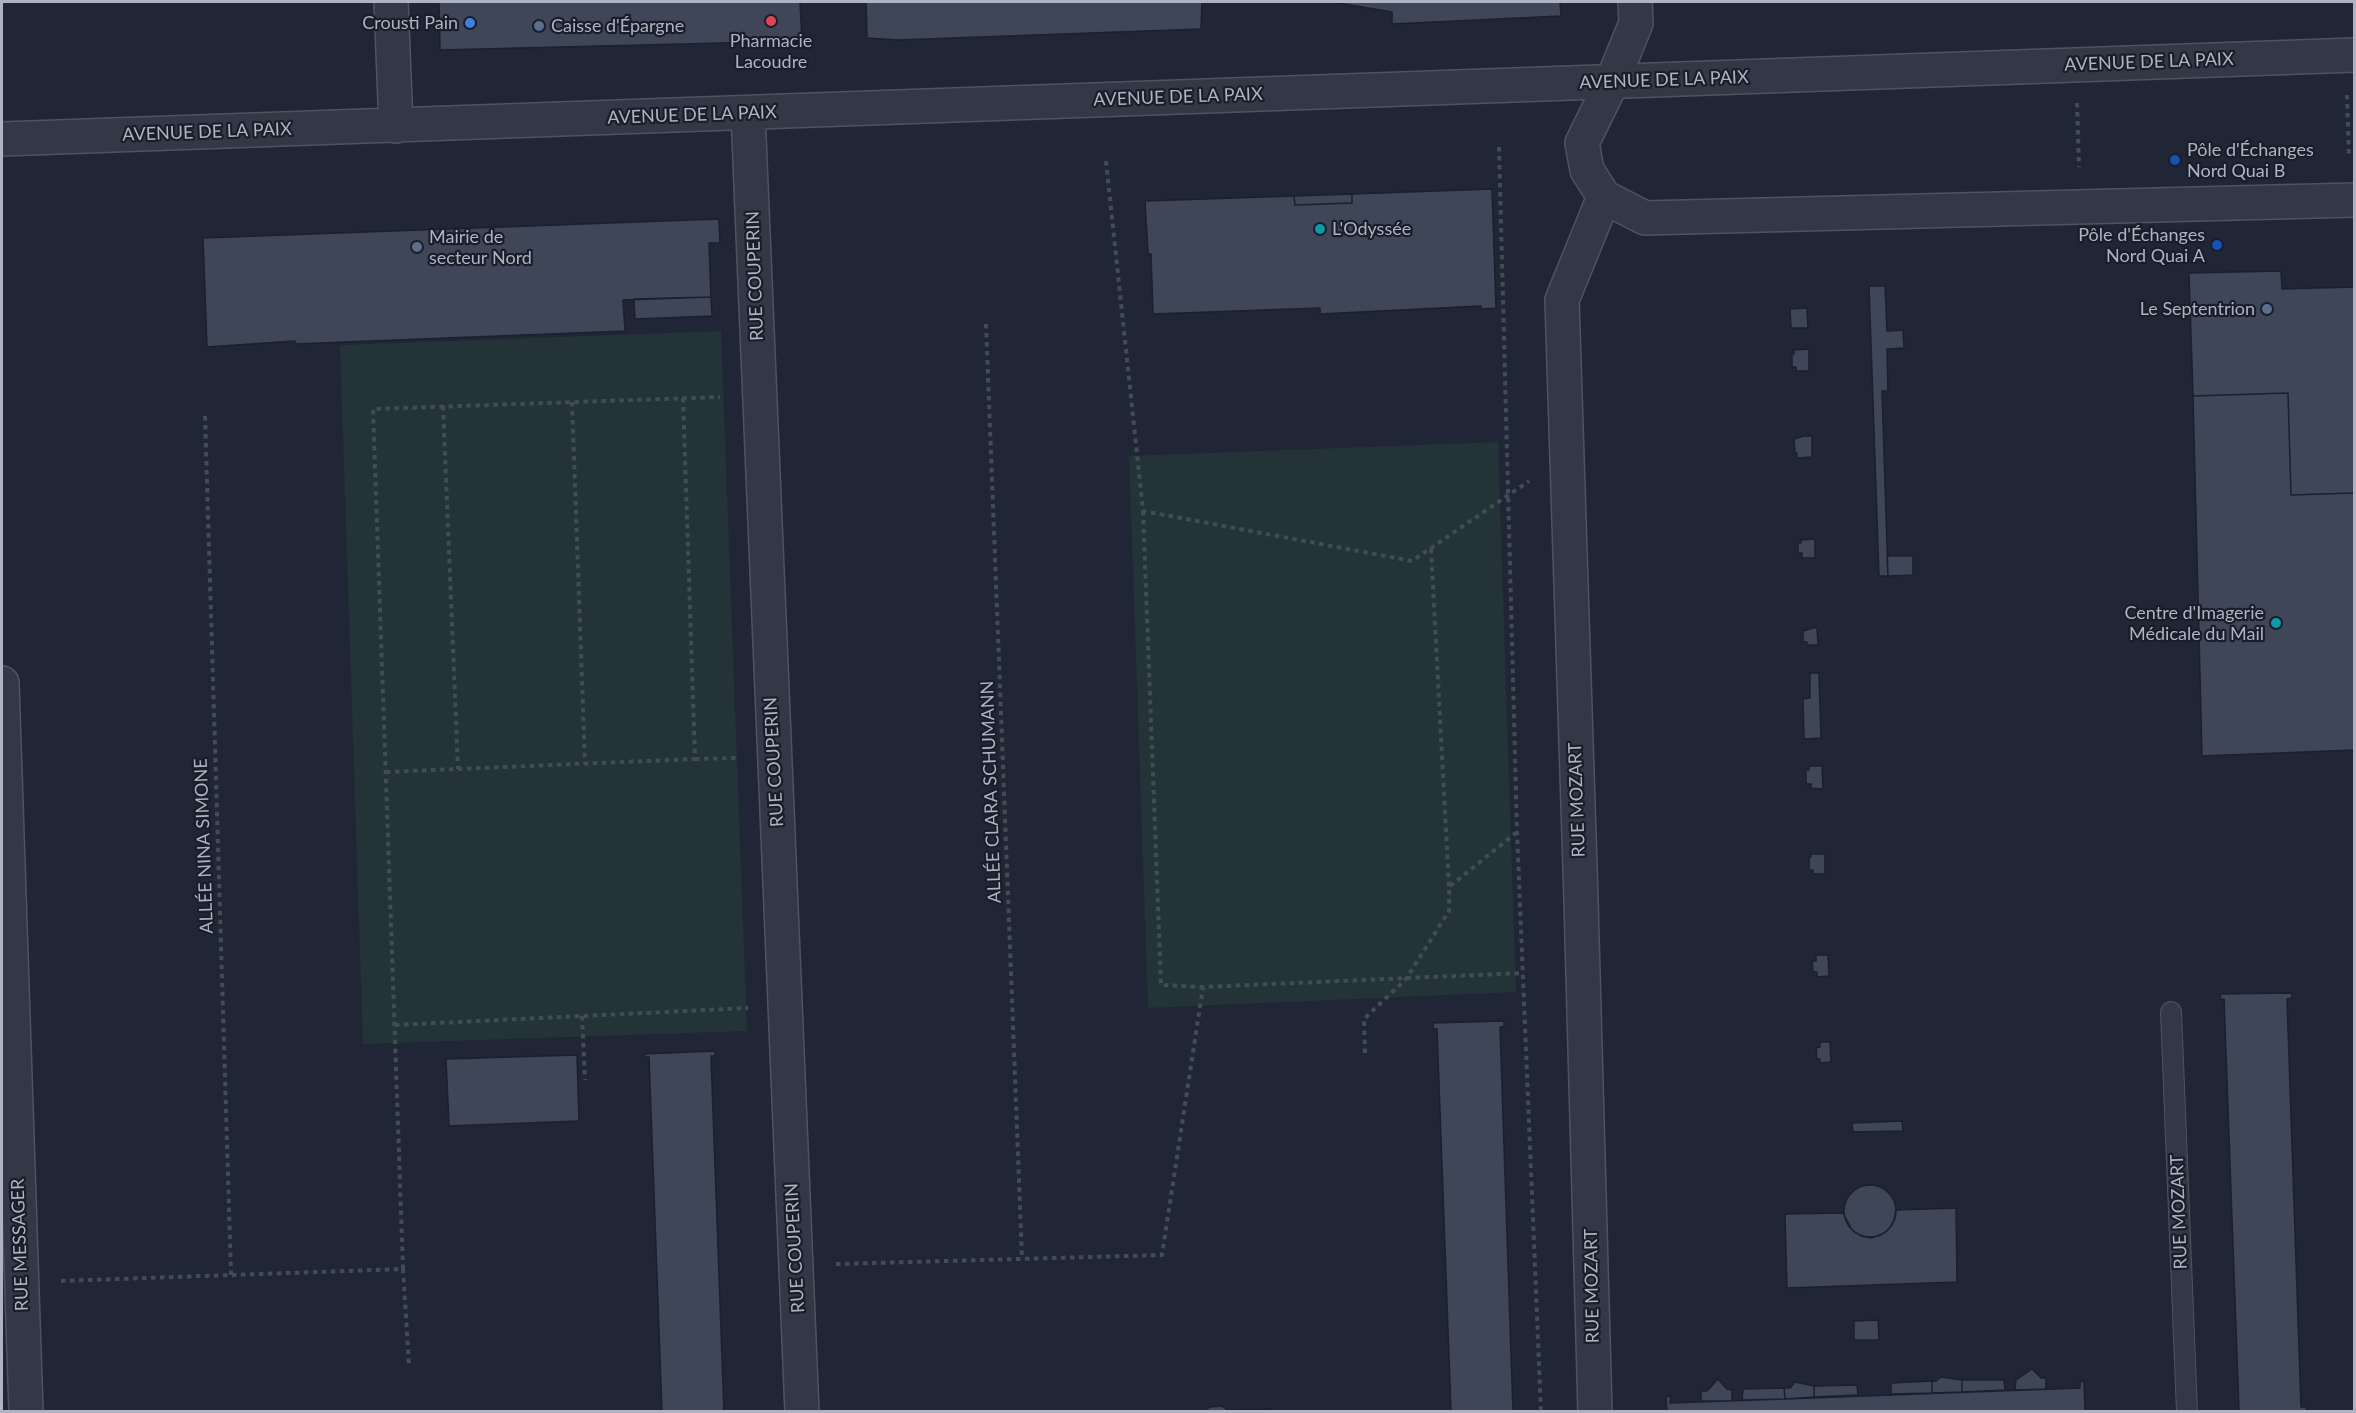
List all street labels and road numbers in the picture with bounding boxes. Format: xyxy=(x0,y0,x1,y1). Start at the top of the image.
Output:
street label: AVENUE DE LA PAIX xyxy=(2064,48,2234,76)
street label: AVENUE DE LA PAIX xyxy=(1579,66,1749,94)
street label: AVENUE DE LA PAIX xyxy=(1093,83,1263,111)
street label: AVENUE DE LA PAIX xyxy=(607,101,777,129)
street label: AVENUE DE LA PAIX xyxy=(122,118,292,146)
street label: RUE COUPERIN xyxy=(742,211,768,341)
street label: ALLÉE CLARA SCHUMANN xyxy=(976,680,1006,904)
street label: RUE COUPERIN xyxy=(760,696,788,828)
street label: RUE MOZART xyxy=(1564,742,1590,858)
street label: ALLÉE NINA SIMONE xyxy=(190,758,218,934)
street label: RUE MOZART xyxy=(2166,1154,2192,1270)
street label: RUE MESSAGER xyxy=(7,1178,33,1312)
street label: RUE COUPERIN xyxy=(781,1182,809,1314)
street label: RUE MOZART xyxy=(1580,1228,1604,1344)

